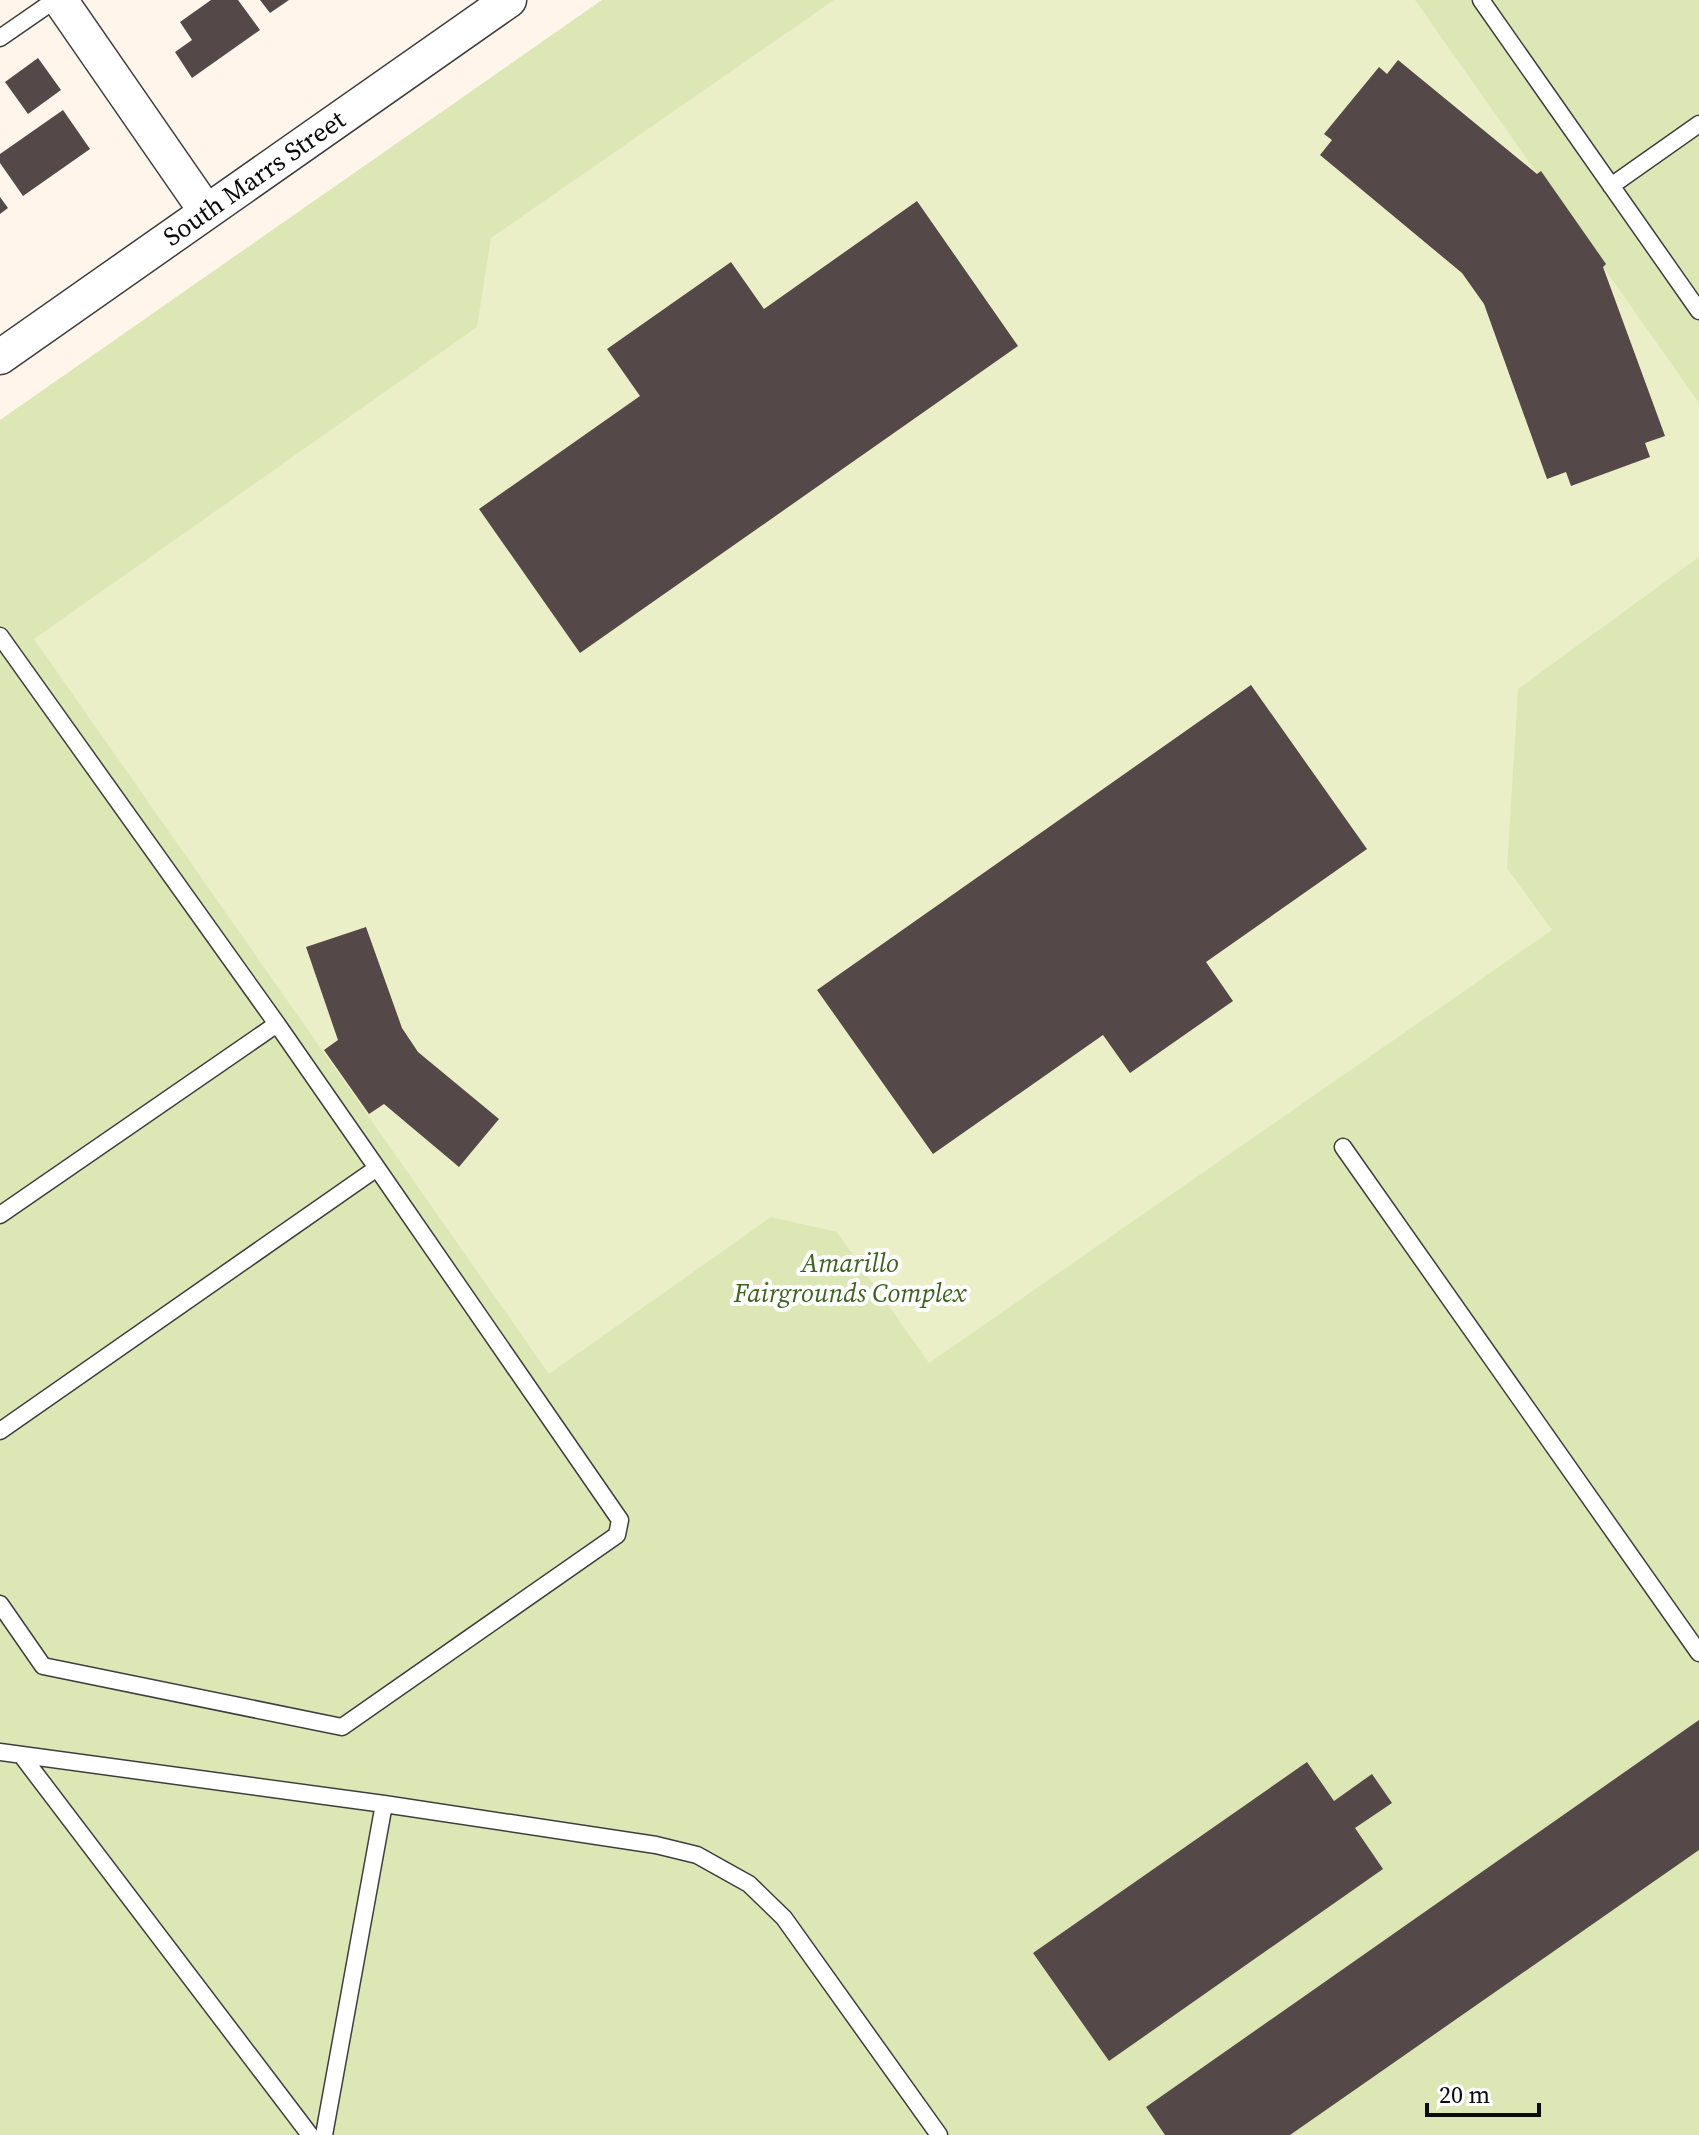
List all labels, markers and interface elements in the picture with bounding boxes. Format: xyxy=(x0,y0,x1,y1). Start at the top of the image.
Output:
street label: South Marrs Street xyxy=(156,101,353,254)
park label: Amarillo Fairgrounds Complex xyxy=(733,1245,968,1311)
scale bar xyxy=(1427,2067,1539,2117)
text: 20 m xyxy=(1439,2078,1490,2111)

